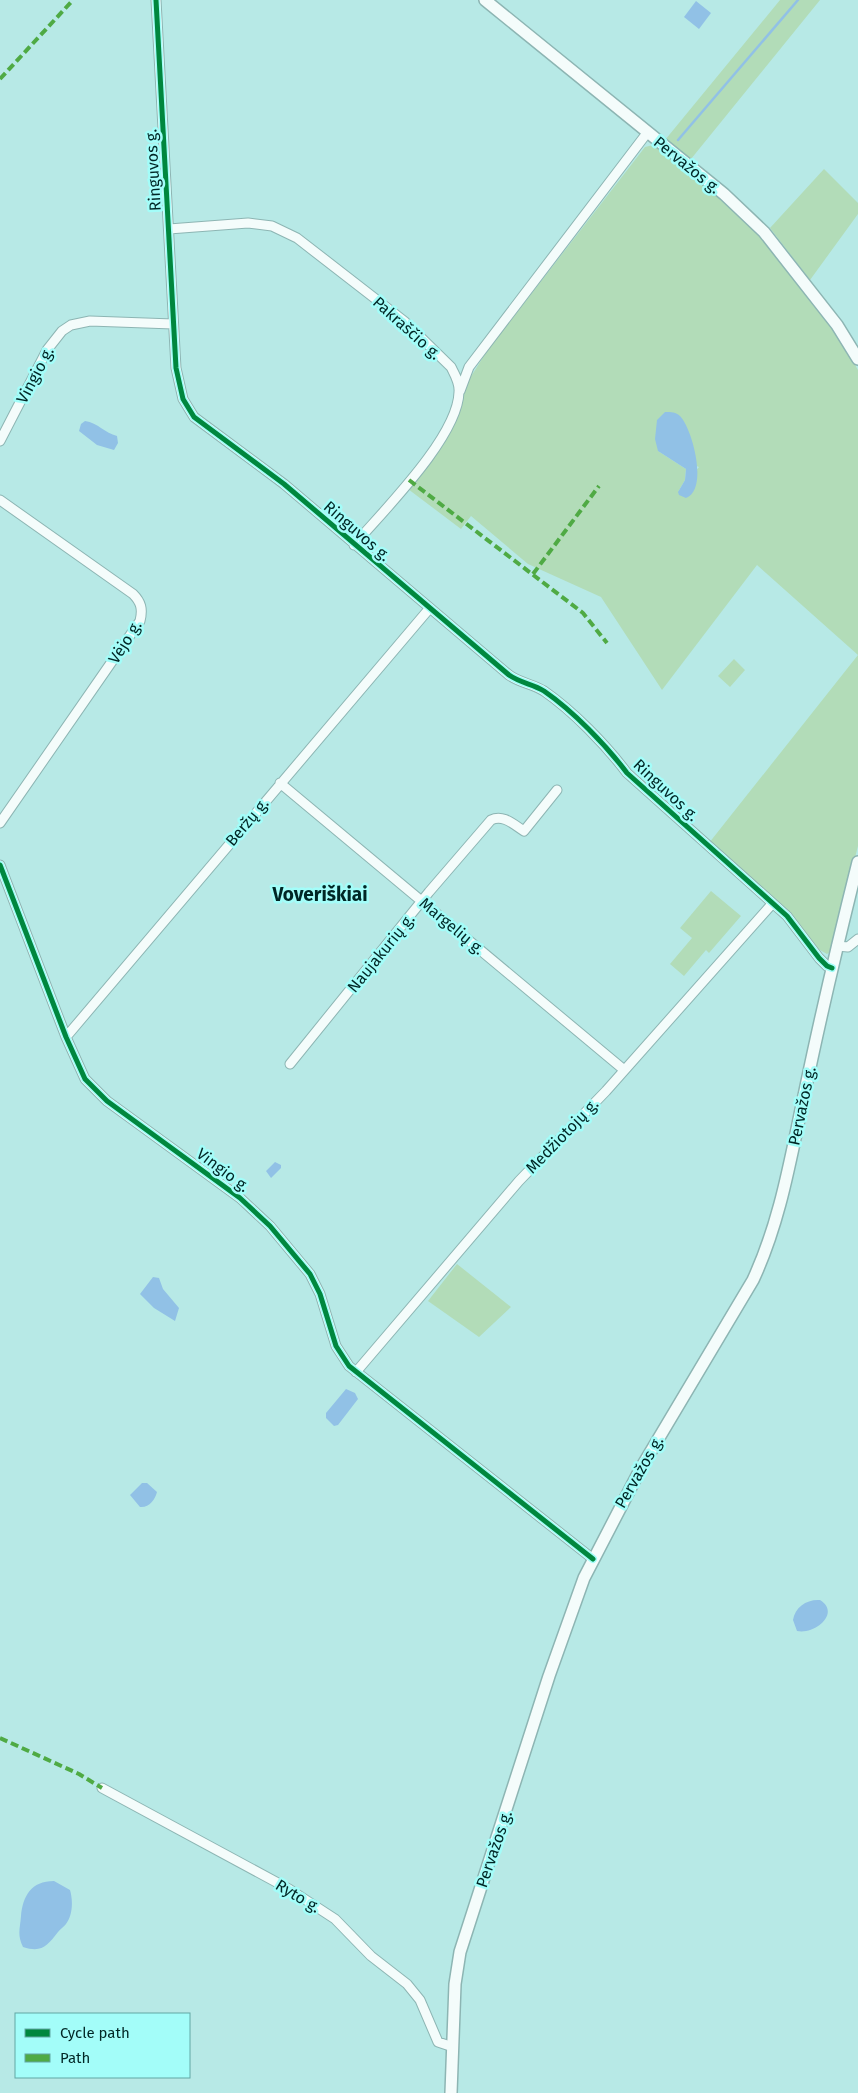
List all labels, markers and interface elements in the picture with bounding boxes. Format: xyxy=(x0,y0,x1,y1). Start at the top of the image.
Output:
street label: Ringuvos g. xyxy=(141,128,165,211)
street label: Pervažos g. xyxy=(650,132,724,198)
street label: Pakraščio g. xyxy=(369,293,445,364)
street label: Vingio g. xyxy=(12,343,58,407)
street label: Ringuvos g. xyxy=(320,497,394,565)
street label: Vėjo g. xyxy=(104,617,146,667)
street label: Ringuvos g. xyxy=(630,755,703,825)
street label: Beržų g. xyxy=(221,794,273,850)
district label: Voveriškiai xyxy=(271,883,368,906)
street label: Margelių g. xyxy=(416,893,488,959)
street label: Naujakurių g. xyxy=(343,910,419,996)
street label: Pervažos g. xyxy=(784,1065,820,1147)
street label: Medžiotojų g. xyxy=(522,1095,603,1177)
street label: Vingio g. xyxy=(193,1144,253,1196)
street label: Pervažos g. xyxy=(611,1432,667,1511)
street label: Pervažos g. xyxy=(472,1808,516,1890)
street label: Ryto g. xyxy=(272,1875,324,1917)
legend xyxy=(15,2013,190,2078)
text: Cycle path xyxy=(60,2024,130,2042)
text: Path xyxy=(60,2049,90,2067)

